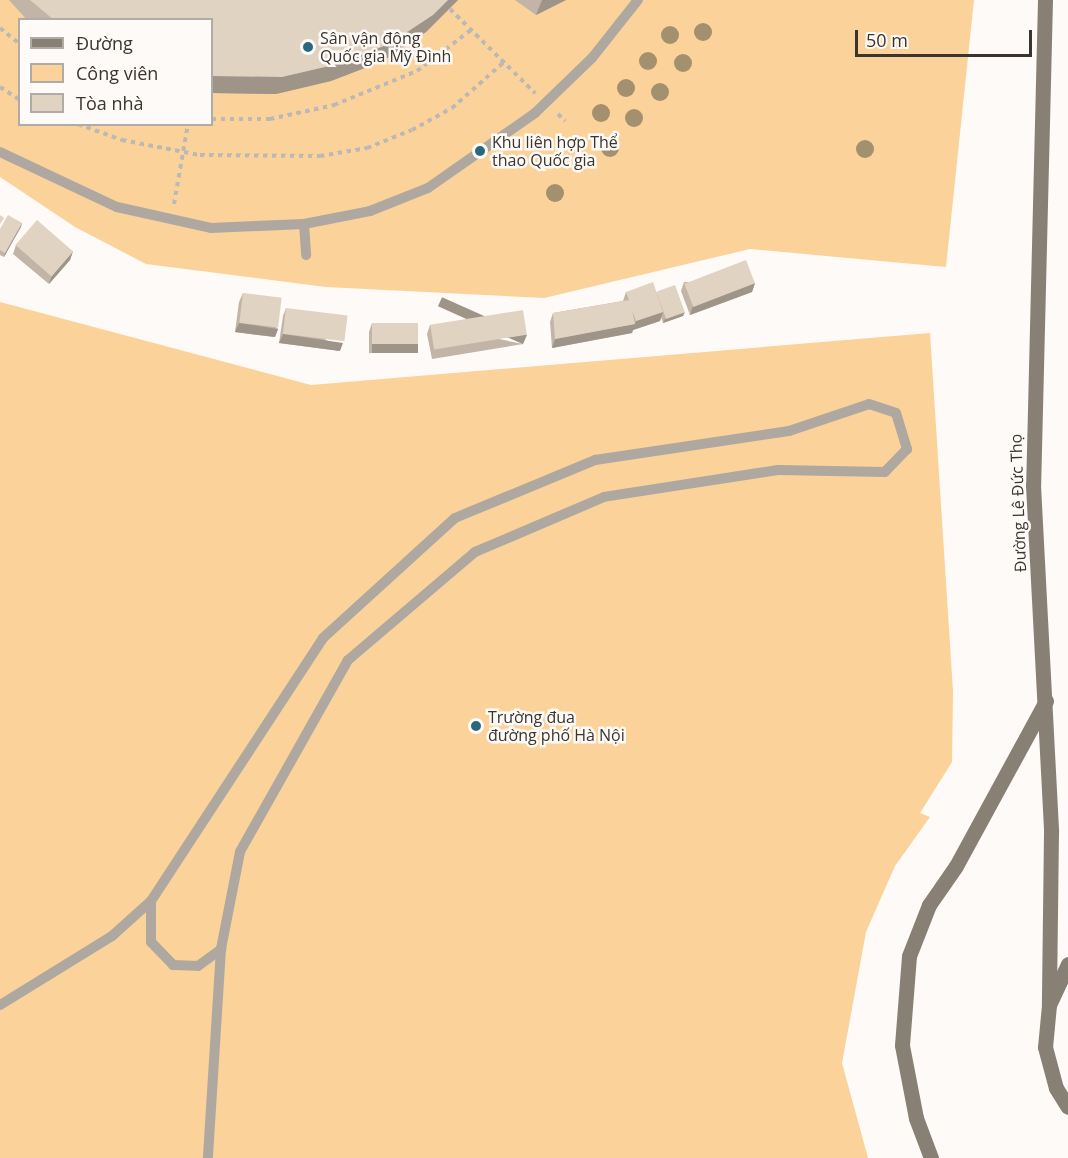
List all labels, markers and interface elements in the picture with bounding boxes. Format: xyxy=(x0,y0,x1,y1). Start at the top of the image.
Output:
legend xyxy=(18,18,213,126)
scale bar xyxy=(858,18,1035,56)
place label: Sân vận động Quốc gia Mỹ Đình xyxy=(320,28,451,66)
text: 50 m xyxy=(866,28,908,52)
text: Đường xyxy=(76,31,133,55)
marker: Sân vận động Quốc gia Mỹ Đình xyxy=(301,40,315,54)
text: Công viên xyxy=(76,61,158,85)
text: Tòa nhà xyxy=(76,91,144,115)
place label: Khu liên hợp Thể thao Quốc gia xyxy=(492,132,618,170)
marker: Khu liên hợp Thể thao Quốc gia xyxy=(473,144,487,158)
street label: Đường Lê Đức Thọ xyxy=(1006,434,1030,572)
place label: Trường đua đường phố Hà Nội xyxy=(488,707,625,745)
marker: Trường đua đường phố Hà Nội xyxy=(469,719,483,733)

